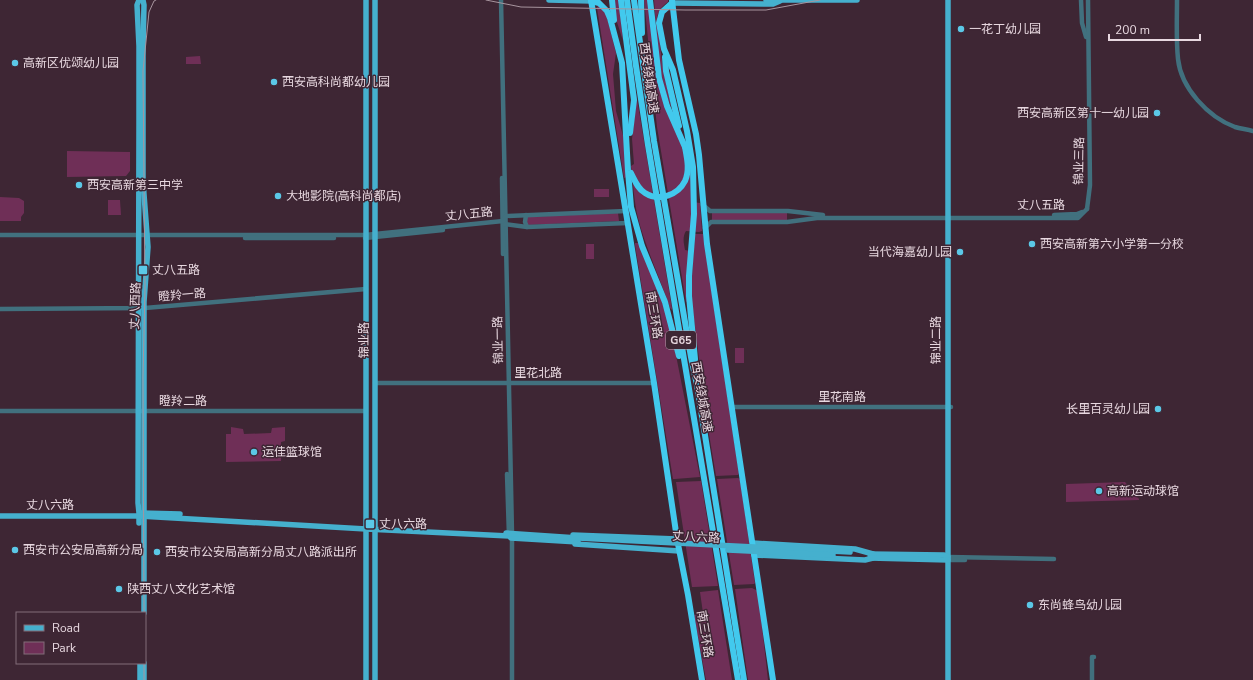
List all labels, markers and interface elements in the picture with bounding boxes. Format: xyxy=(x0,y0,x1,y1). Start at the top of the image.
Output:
scale bar xyxy=(1109,16,1200,42)
place label: 一花丁幼儿园 xyxy=(969,21,1041,37)
text: 200 m xyxy=(1115,22,1150,38)
marker: 一花丁幼儿园 xyxy=(956,24,966,34)
street label: 西安绕城高速 xyxy=(636,41,662,115)
place label: 高新区优颂幼儿园 xyxy=(23,55,119,71)
marker: 高新区优颂幼儿园 xyxy=(10,58,20,68)
place label: 西安高科尚都幼儿园 xyxy=(282,74,390,90)
marker: 西安高科尚都幼儿园 xyxy=(269,77,279,87)
place label: 西安高新区第十一幼儿园 xyxy=(1017,105,1149,121)
marker: 西安高新区第十一幼儿园 xyxy=(1152,108,1162,118)
street label: 锦业三路 xyxy=(1071,137,1087,185)
place label: 西安高新第三中学 xyxy=(87,177,183,193)
marker: 西安高新第三中学 xyxy=(74,180,84,190)
place label: 大地影院(高科尚都店) xyxy=(286,188,402,204)
marker: 大地影院(高科尚都店) xyxy=(273,191,283,201)
street label: 丈八五路 xyxy=(1017,197,1065,213)
street label: 丈八五路 xyxy=(444,204,494,224)
place label: 西安高新第六小学第一分校 xyxy=(1040,236,1184,252)
marker: 西安高新第六小学第一分校 xyxy=(1027,239,1037,249)
place label: 当代海嘉幼儿园 xyxy=(868,244,952,260)
marker: 当代海嘉幼儿园 xyxy=(955,247,965,257)
place label: 丈八五路 xyxy=(152,262,200,278)
marker: 丈八五路 xyxy=(137,264,149,276)
street label: 丈八西路 xyxy=(126,282,144,330)
street label: 瞪羚一路 xyxy=(157,285,207,305)
street label: 南三环路 xyxy=(642,290,666,340)
street label: 锦业一路 xyxy=(490,316,506,364)
street label: 锦业二路 xyxy=(928,316,944,364)
street label: 锦业路 xyxy=(356,322,372,358)
road number: G65 xyxy=(666,331,696,349)
street label: 西安绕城高速 xyxy=(688,360,716,434)
street label: 里花北路 xyxy=(514,365,562,381)
street label: 里花南路 xyxy=(818,389,866,405)
street label: 瞪羚二路 xyxy=(159,393,207,409)
place label: 长里百灵幼儿园 xyxy=(1066,401,1150,417)
marker: 长里百灵幼儿园 xyxy=(1153,404,1163,414)
place label: 运佳篮球馆 xyxy=(262,444,322,460)
marker: 运佳篮球馆 xyxy=(249,447,259,457)
place label: 高新运动球馆 xyxy=(1107,483,1179,499)
marker: 高新运动球馆 xyxy=(1094,486,1104,496)
street label: 丈八六路 xyxy=(26,497,74,513)
place label: 丈八六路 xyxy=(379,516,427,532)
marker: 丈八六路 xyxy=(364,518,376,530)
street label: 丈八六路 xyxy=(672,528,720,546)
place label: 西安市公安局高新分局 xyxy=(23,542,143,558)
place label: 西安市公安局高新分局丈八路派出所 xyxy=(165,544,357,560)
marker: 西安市公安局高新分局 xyxy=(10,545,20,555)
marker: 西安市公安局高新分局丈八路派出所 xyxy=(152,547,162,557)
place label: 陕西丈八文化艺术馆 xyxy=(127,581,235,597)
marker: 陕西丈八文化艺术馆 xyxy=(114,584,124,594)
place label: 东尚蜂鸟幼儿园 xyxy=(1038,597,1122,613)
marker: 东尚蜂鸟幼儿园 xyxy=(1025,600,1035,610)
street label: 南三环路 xyxy=(693,609,717,659)
legend xyxy=(16,612,146,664)
text: Road xyxy=(52,620,80,636)
text: Park xyxy=(52,640,77,656)

